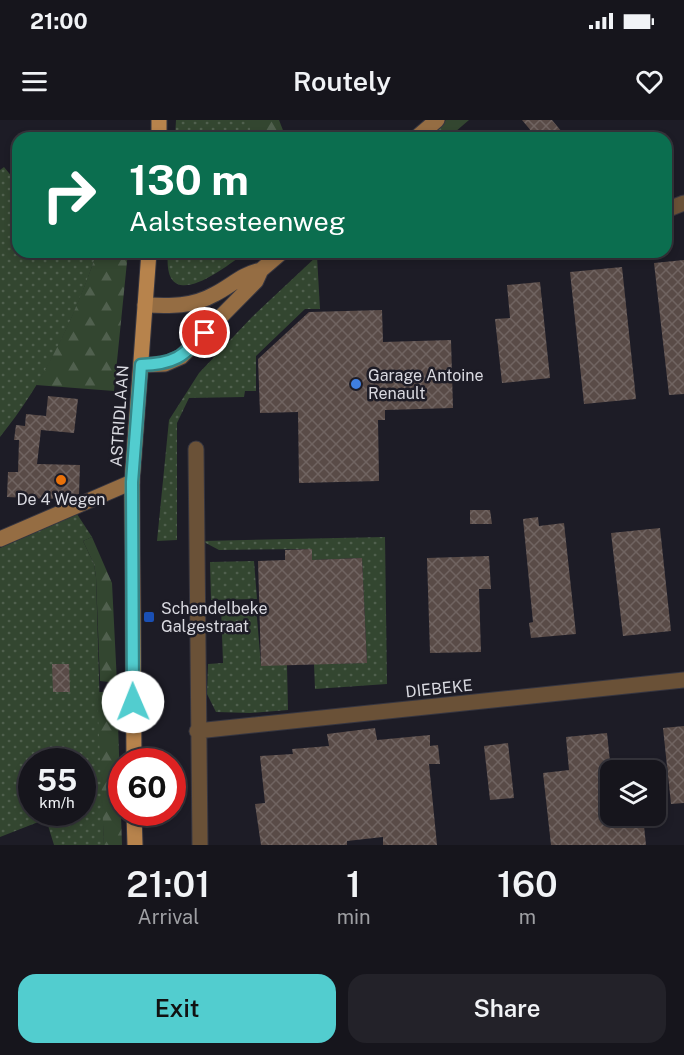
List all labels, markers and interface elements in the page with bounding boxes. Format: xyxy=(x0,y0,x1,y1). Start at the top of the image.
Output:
text: 21:00 xyxy=(30,8,88,34)
icon: menu xyxy=(18,65,51,98)
text: Routely xyxy=(293,65,391,97)
icon: heart xyxy=(633,65,666,98)
text: 130 m xyxy=(129,155,249,204)
icon: right xyxy=(30,156,108,234)
text: Aalstsesteenweg xyxy=(129,205,346,237)
pin xyxy=(179,307,230,358)
icon: arrive xyxy=(188,316,221,349)
street label: ASTRIDLAAN xyxy=(106,365,133,468)
place label: Garage Antoine Renault xyxy=(368,366,484,403)
marker: Garage Antoine Renault xyxy=(349,377,363,391)
marker: De 4 Wegen xyxy=(54,473,68,487)
place label: De 4 Wegen xyxy=(16,490,106,509)
place label: Schendelbeke Galgestraat xyxy=(161,599,267,636)
marker: Schendelbeke Galgestraat xyxy=(142,610,156,624)
position arrow xyxy=(101,670,165,734)
street label: DIEBEKE xyxy=(405,676,474,701)
speed limit sign: 60 xyxy=(108,748,186,826)
map controls xyxy=(600,760,666,826)
button: layers xyxy=(600,760,666,826)
text: 55 xyxy=(37,762,77,798)
text: km/h xyxy=(39,794,75,811)
text: 21:01 xyxy=(126,863,210,905)
text: 1 xyxy=(346,863,361,905)
text: 160 xyxy=(497,863,558,905)
text: Arrival xyxy=(137,905,199,929)
text: min xyxy=(337,905,371,929)
text: m xyxy=(519,905,536,929)
button: Exit xyxy=(18,974,336,1043)
button: Share xyxy=(348,974,666,1043)

